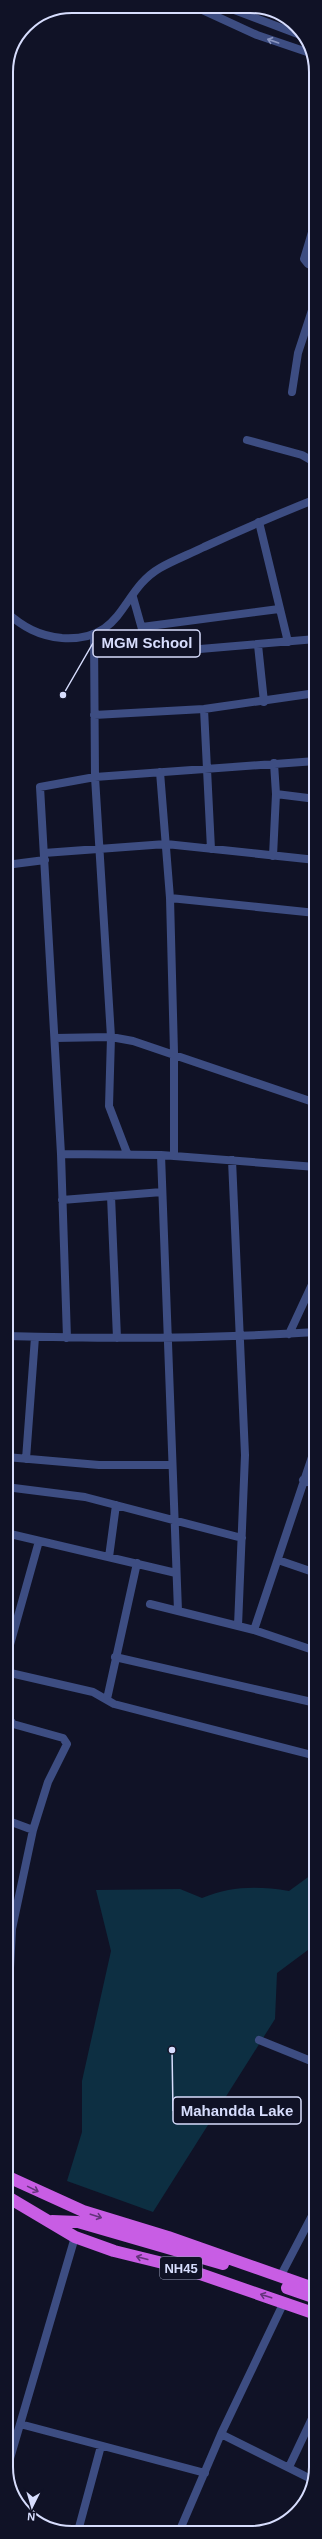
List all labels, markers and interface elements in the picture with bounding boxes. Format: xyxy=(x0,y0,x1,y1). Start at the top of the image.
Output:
one-way arrow xyxy=(267,36,279,44)
callout: MGM School xyxy=(93,630,200,657)
text: MGM School xyxy=(102,634,192,651)
callout: Mahandda Lake xyxy=(173,2097,301,2124)
text: Mahandda Lake xyxy=(181,2102,293,2119)
one-way arrow xyxy=(27,2186,39,2194)
one-way arrow xyxy=(90,2212,102,2220)
one-way arrow xyxy=(136,2254,149,2261)
road number: NH45 xyxy=(160,2257,202,2279)
one-way arrow xyxy=(260,2292,273,2299)
north arrow xyxy=(12,2487,52,2527)
text: N xyxy=(27,2511,36,2523)

